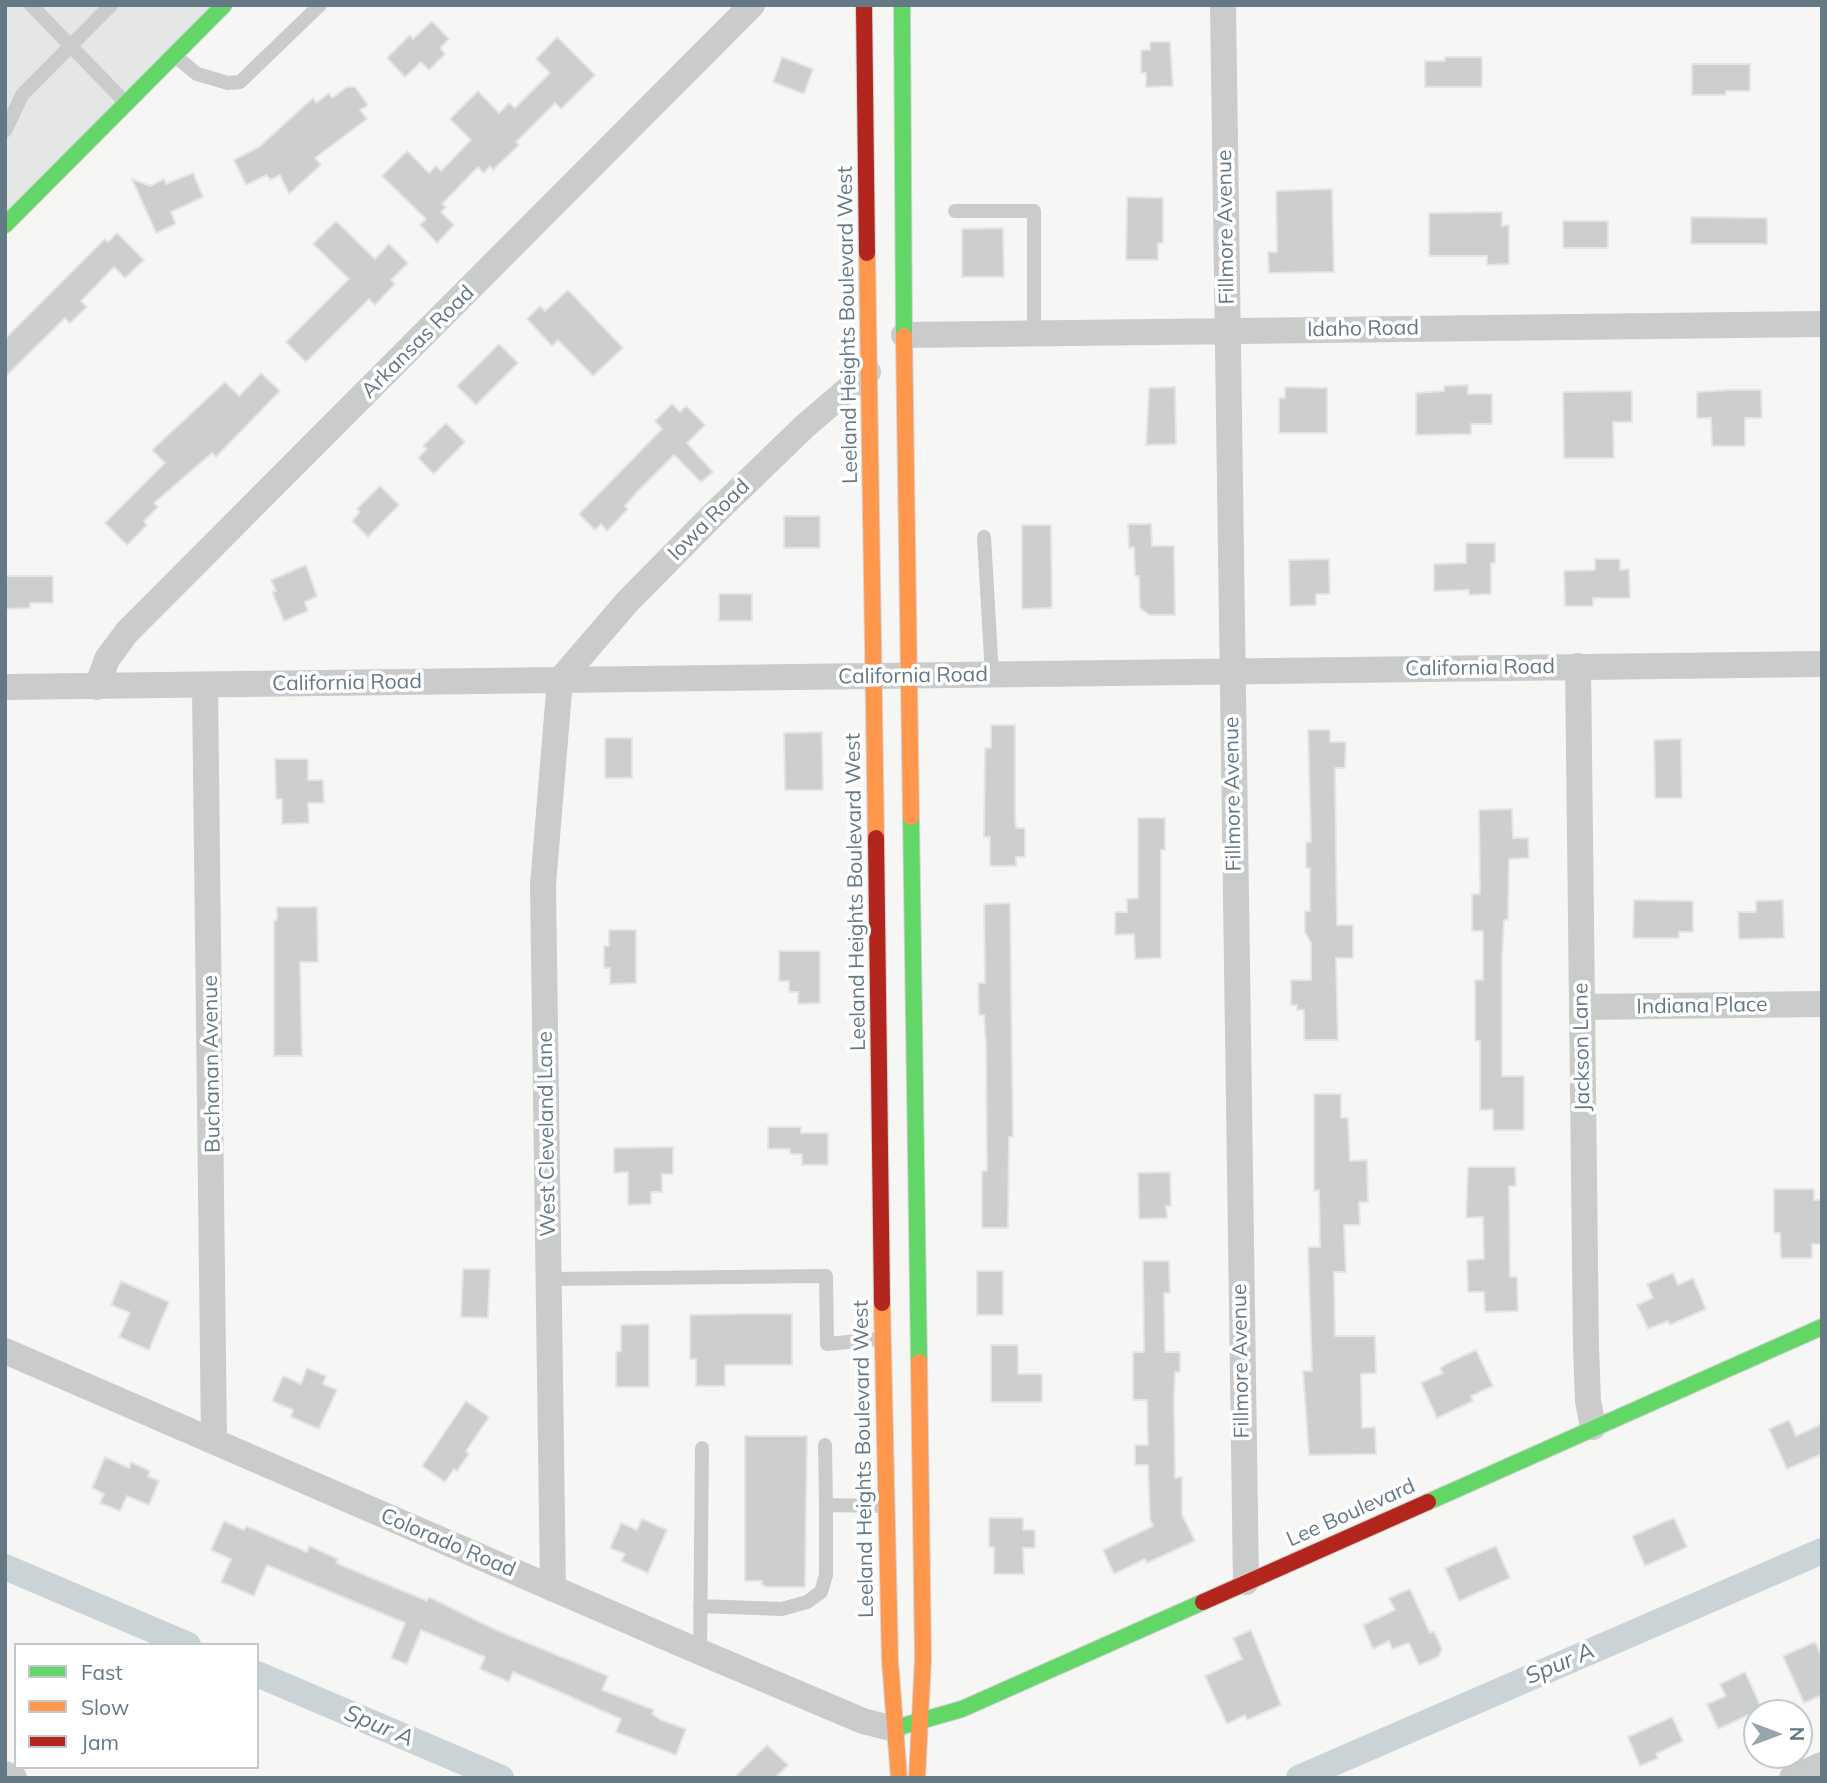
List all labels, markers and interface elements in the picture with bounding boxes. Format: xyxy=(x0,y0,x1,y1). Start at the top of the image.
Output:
street label: Fillmore Avenue xyxy=(1212,149,1240,305)
street label: Leeland Heights Boulevard West xyxy=(833,166,863,484)
street label: Arkansas Road xyxy=(356,280,480,404)
street label: Idaho Road xyxy=(1307,315,1419,343)
street label: Iowa Road xyxy=(663,474,755,566)
street label: California Road xyxy=(1405,654,1555,682)
street label: California Road xyxy=(838,662,988,690)
street label: California Road xyxy=(272,669,422,697)
street label: Fillmore Avenue xyxy=(1219,716,1247,872)
street label: Leeland Heights Boulevard West xyxy=(841,733,871,1051)
street label: Buchanan Avenue xyxy=(198,975,226,1153)
street label: Jackson Lane xyxy=(1568,983,1596,1111)
street label: Indiana Place xyxy=(1636,992,1768,1020)
street label: West Cleveland Lane xyxy=(533,1031,561,1237)
street label: Fillmore Avenue xyxy=(1227,1283,1255,1439)
street label: Leeland Heights Boulevard West xyxy=(849,1300,879,1618)
street label: Lee Boulevard xyxy=(1283,1473,1419,1553)
street label: Colorado Road xyxy=(377,1503,519,1583)
water label: Spur A xyxy=(1521,1637,1599,1691)
legend xyxy=(14,1643,259,1769)
text: Fast xyxy=(81,1659,123,1685)
text: Slow xyxy=(81,1694,129,1720)
water label: Spur A xyxy=(340,1699,418,1753)
north arrow xyxy=(1743,1699,1813,1769)
text: N xyxy=(1785,1727,1809,1741)
text: Jam xyxy=(81,1729,119,1755)

